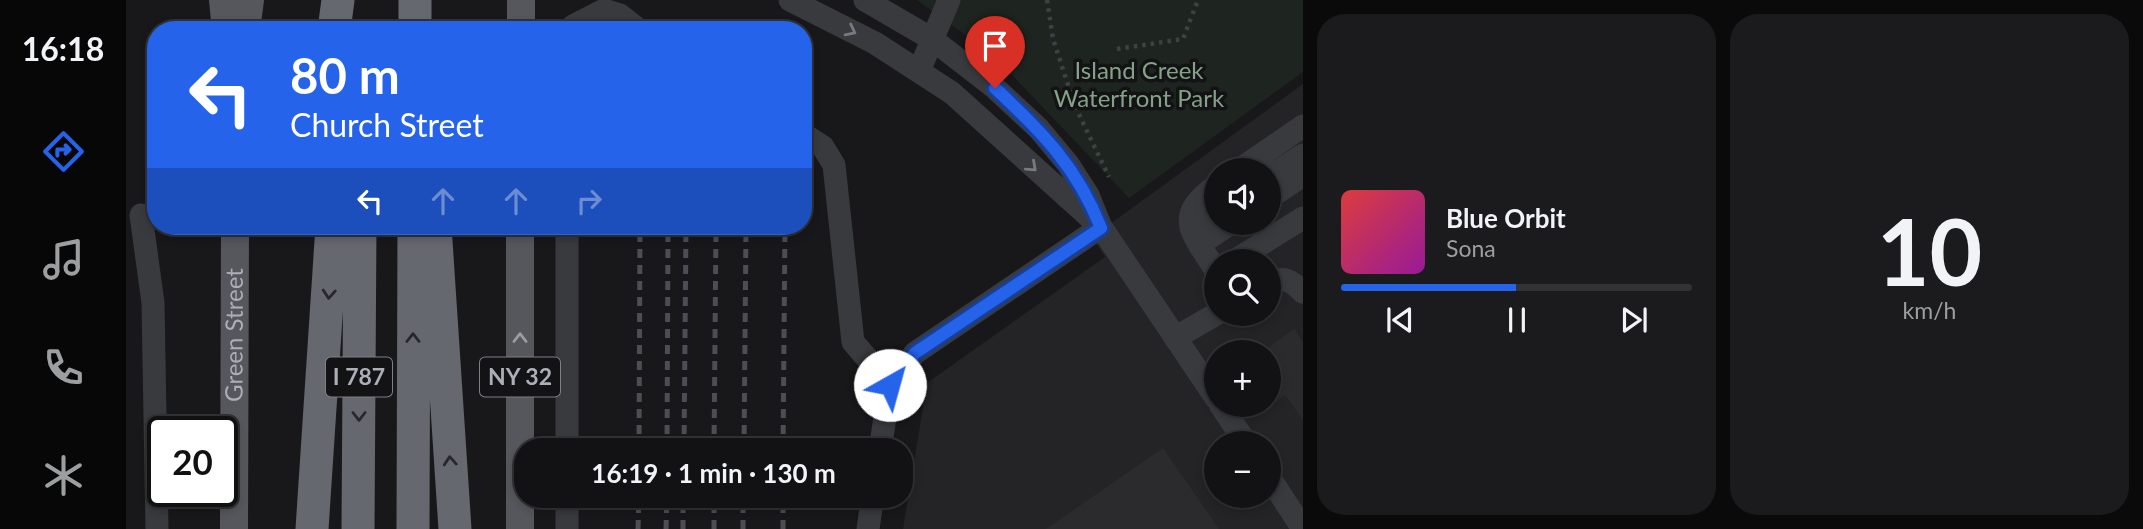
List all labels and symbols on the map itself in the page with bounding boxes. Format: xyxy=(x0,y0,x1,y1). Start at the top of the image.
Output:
pin xyxy=(965,16,1025,88)
one-way arrow xyxy=(844,22,856,36)
park label: Island Creek Waterfront Park xyxy=(1054,55,1225,112)
one-way arrow xyxy=(1024,158,1037,171)
street label: Green Street xyxy=(218,268,248,402)
one-way arrow xyxy=(322,289,337,300)
one-way arrow xyxy=(406,333,421,344)
one-way arrow xyxy=(512,333,528,343)
position arrow xyxy=(853,348,927,422)
road number: I 787 xyxy=(326,358,392,396)
road number: NY 32 xyxy=(480,358,560,396)
one-way arrow xyxy=(351,412,367,422)
speed limit sign: 20 xyxy=(147,416,238,507)
one-way arrow xyxy=(442,455,457,466)

